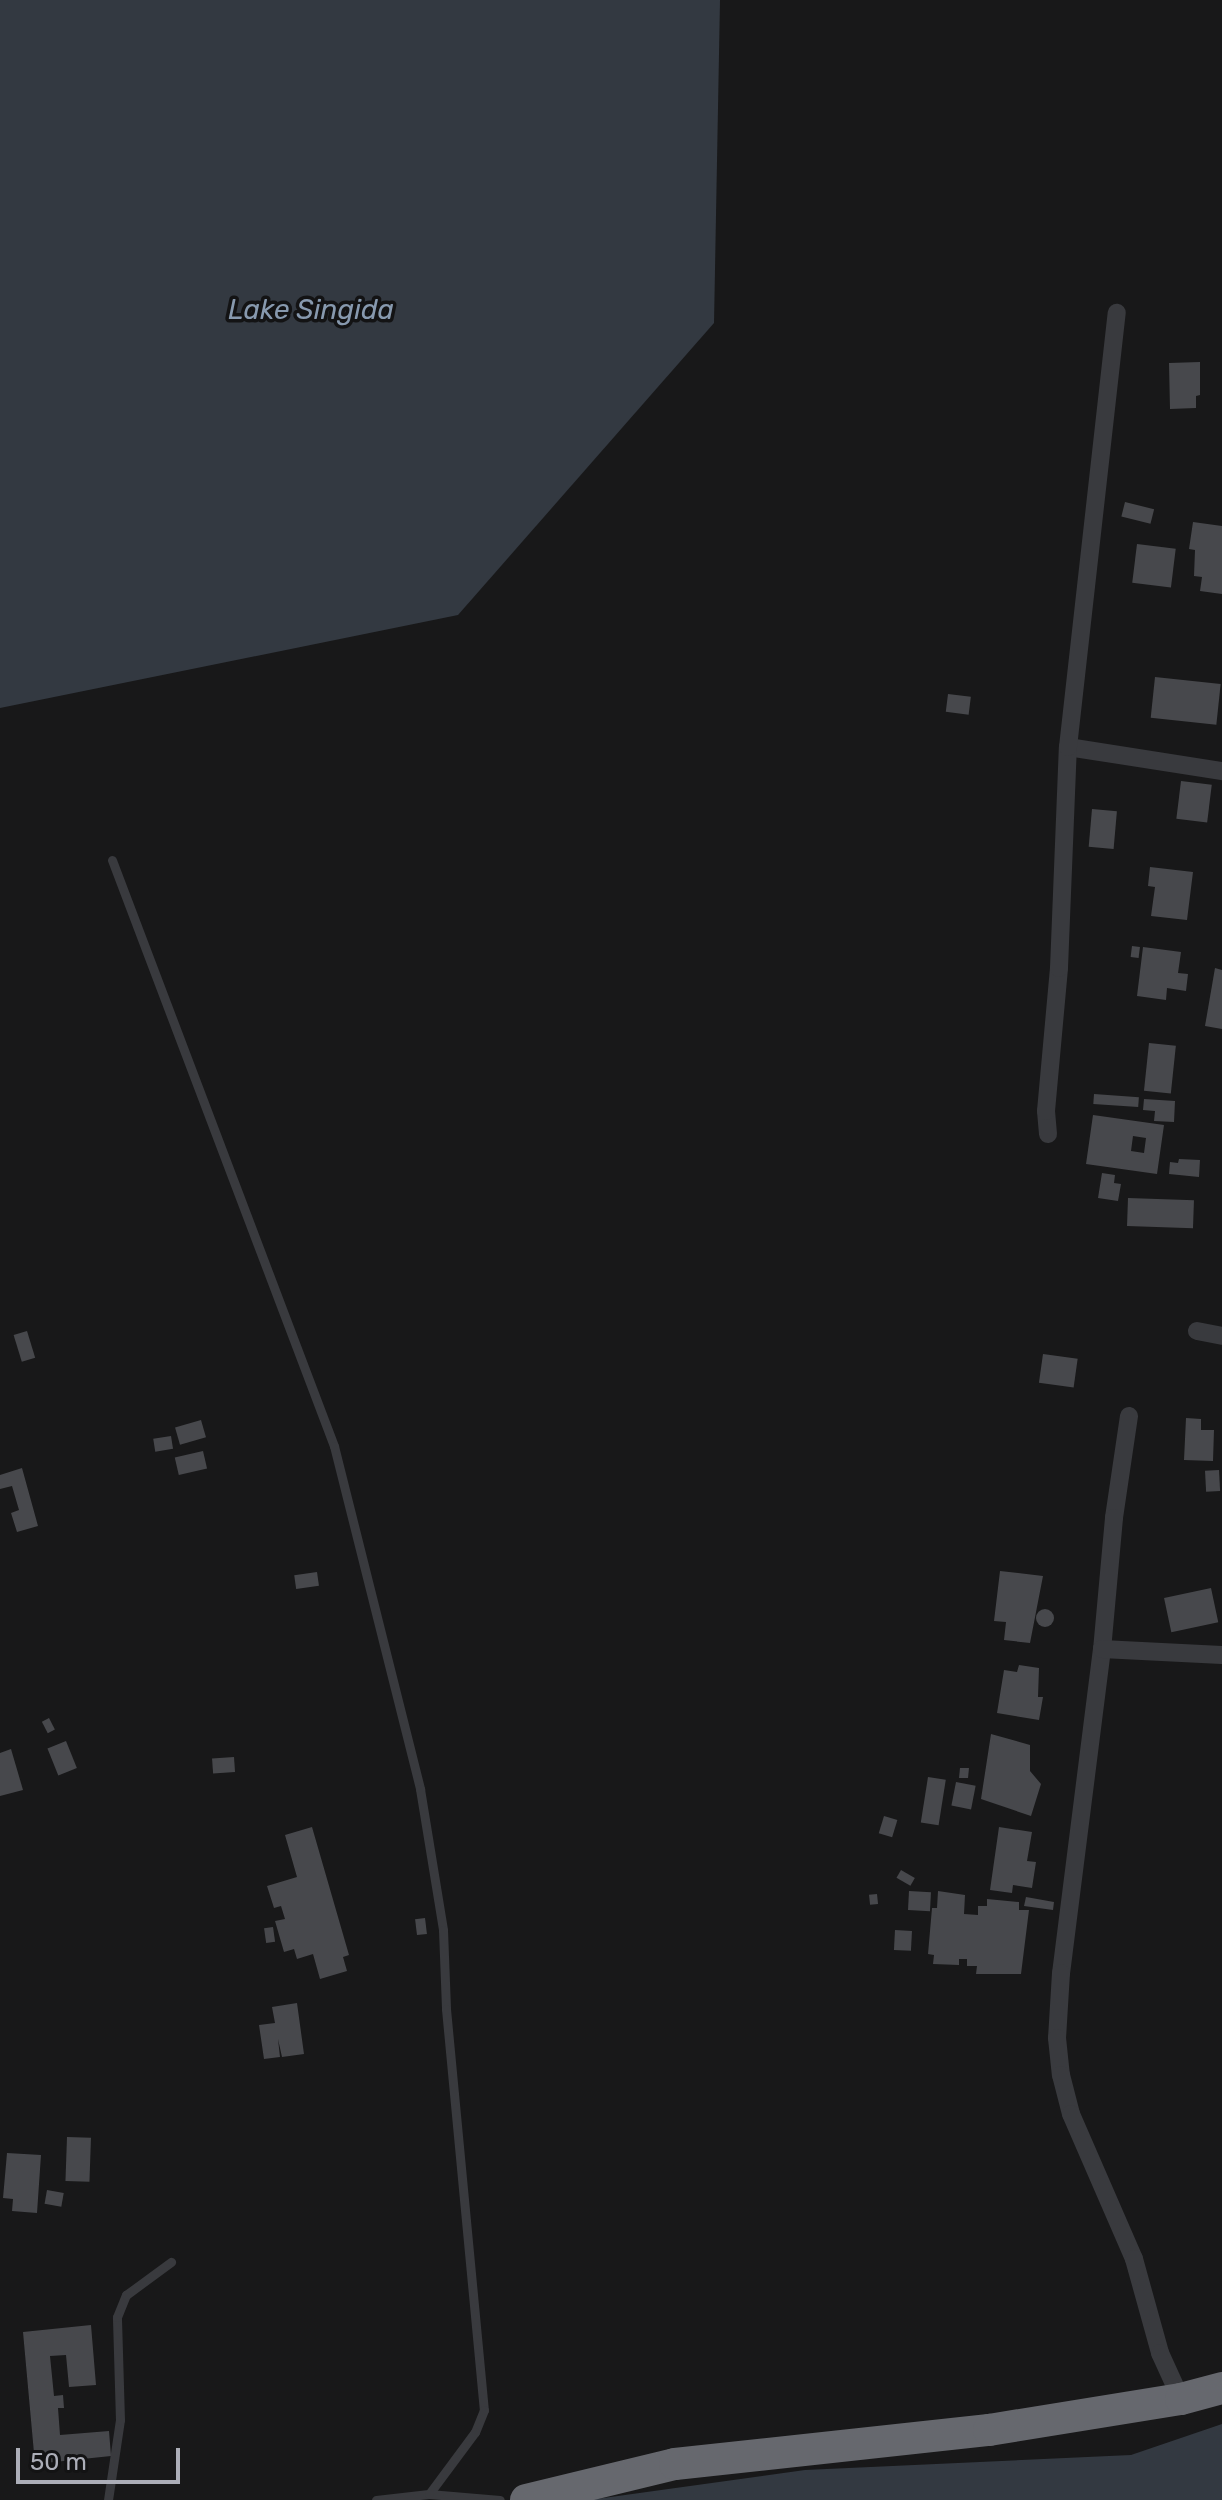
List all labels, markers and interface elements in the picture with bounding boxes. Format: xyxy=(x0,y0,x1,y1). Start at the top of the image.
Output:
water label: Lake Singida xyxy=(228,293,394,327)
scale bar xyxy=(20,2432,184,2482)
text: 50 m xyxy=(30,2448,87,2476)

